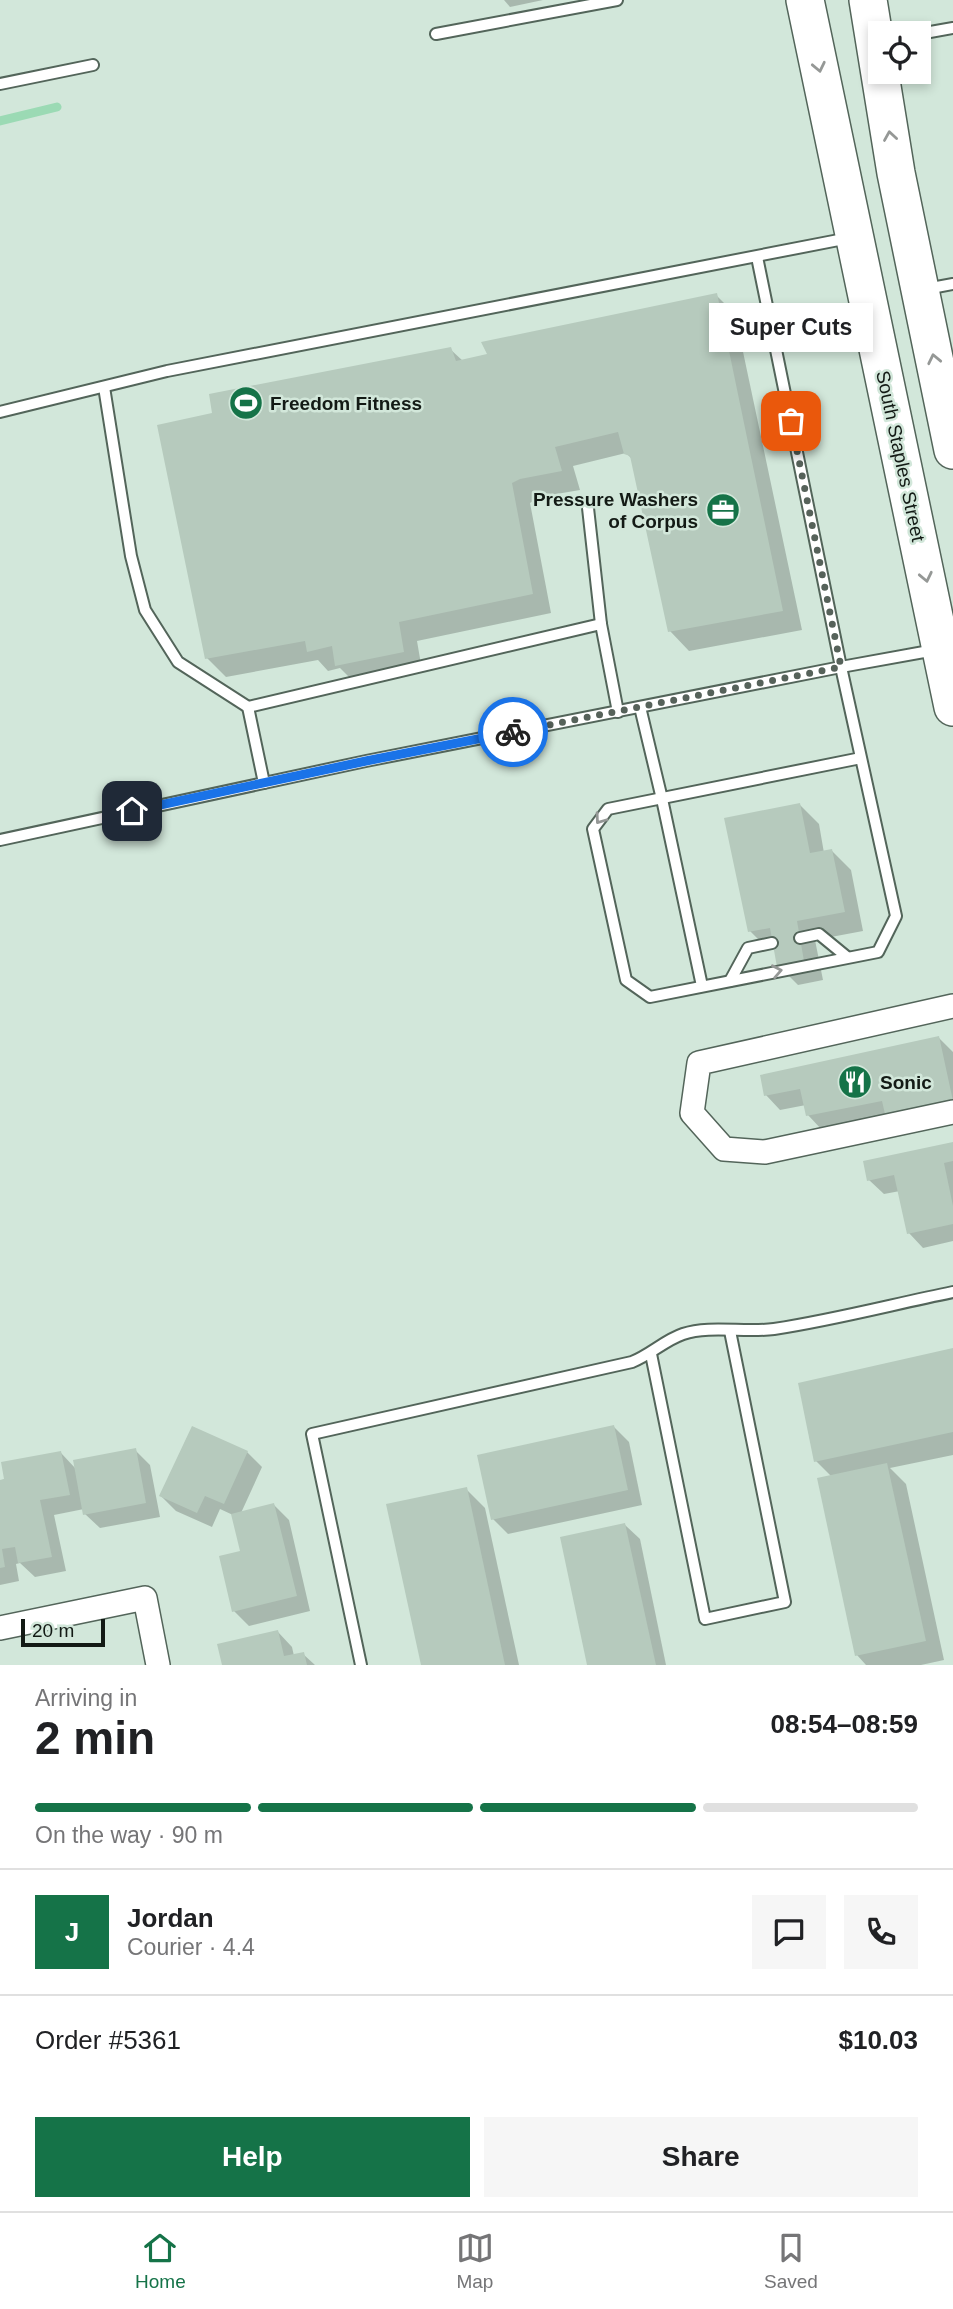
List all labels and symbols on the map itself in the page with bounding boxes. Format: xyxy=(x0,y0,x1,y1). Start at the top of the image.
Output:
one-way arrow xyxy=(811,61,826,73)
one-way arrow xyxy=(883,130,898,142)
callout: Super Cuts xyxy=(709,302,873,351)
one-way arrow xyxy=(928,353,943,365)
street label: South Staples Street xyxy=(872,369,929,544)
sports icon: Freedom Fitness xyxy=(227,384,265,422)
pin xyxy=(761,391,821,451)
place label: Freedom Fitness xyxy=(270,393,422,414)
place label: Pressure Washers of Corpus xyxy=(533,489,698,532)
office icon: Pressure Washers of Corpus xyxy=(704,491,742,529)
one-way arrow xyxy=(918,571,933,583)
courier xyxy=(478,697,548,767)
pin xyxy=(102,781,162,841)
one-way arrow xyxy=(596,811,608,824)
one-way arrow xyxy=(771,965,783,980)
restaurant icon: Sonic xyxy=(836,1063,874,1101)
place label: Sonic xyxy=(880,1072,932,1093)
scale bar xyxy=(21,1616,105,1648)

